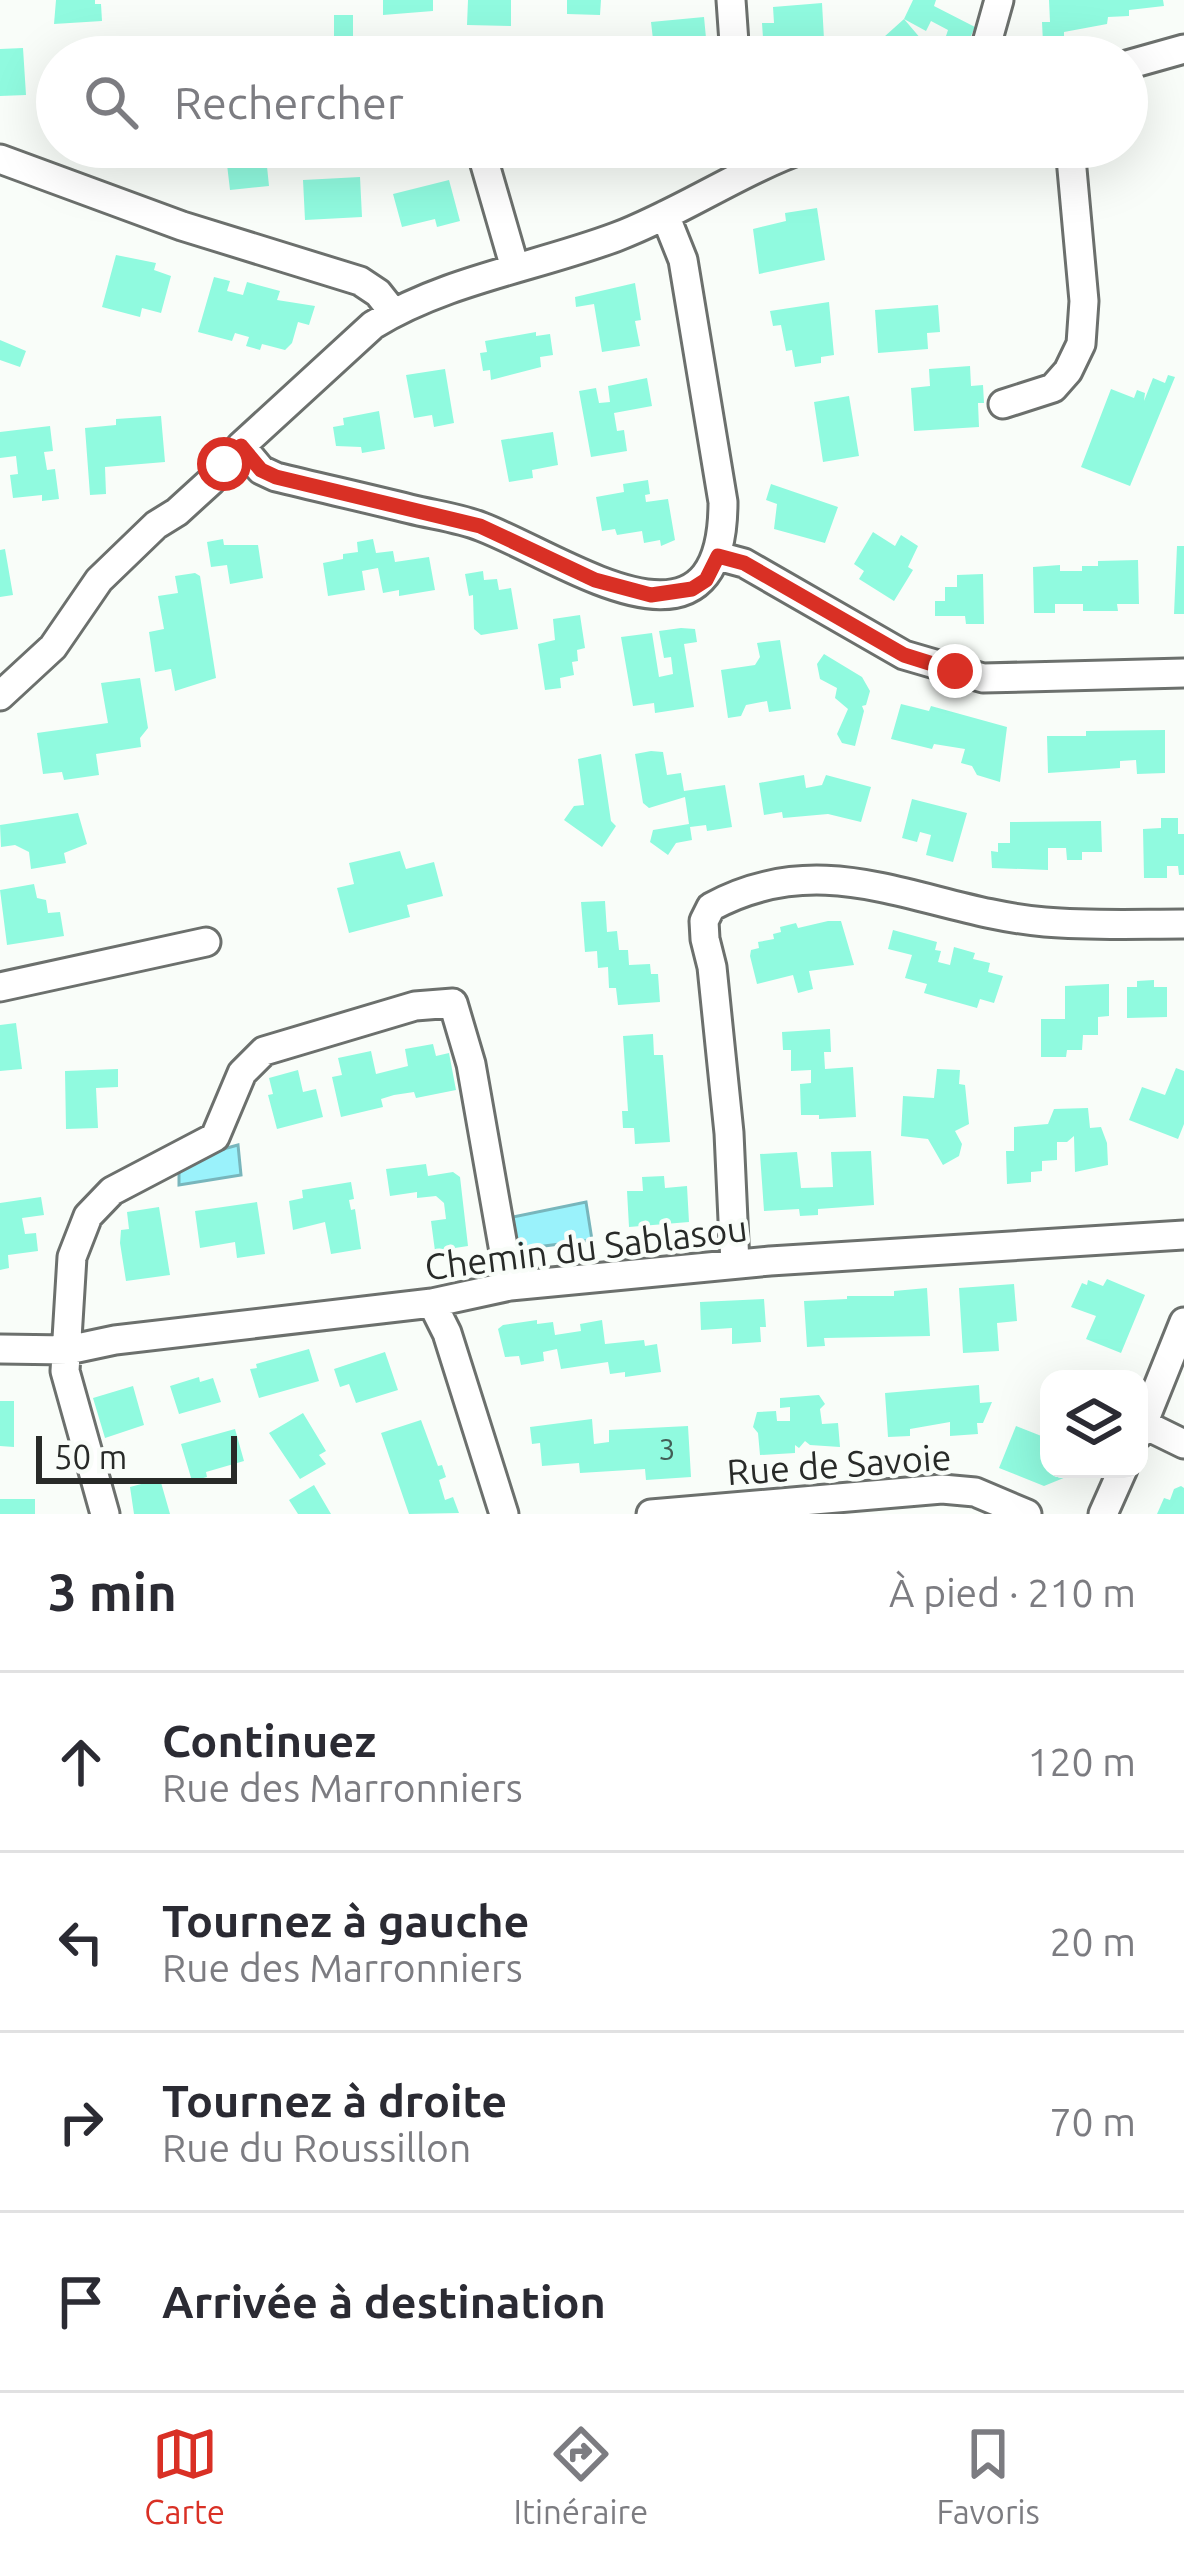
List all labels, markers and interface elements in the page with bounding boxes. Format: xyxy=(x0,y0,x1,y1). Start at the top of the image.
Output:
search box xyxy=(36,36,1148,168)
icon: search xyxy=(78,69,144,135)
text: Rechercher xyxy=(174,77,404,128)
route start xyxy=(197,437,251,491)
route end xyxy=(928,644,982,698)
street label: Chemin du Sablasou xyxy=(422,1207,750,1287)
map controls xyxy=(1040,1370,1148,1478)
button: layers xyxy=(1040,1370,1148,1478)
scale bar xyxy=(36,1430,237,1483)
house number: 3 xyxy=(659,1432,675,1466)
street label: Rue de Savoie xyxy=(725,1436,953,1492)
text: 50 m xyxy=(54,1438,127,1475)
text: 3 min xyxy=(48,1563,177,1621)
text: À pied · 210 m xyxy=(889,1571,1136,1614)
text: Continuez xyxy=(162,1715,376,1766)
icon: ahead xyxy=(48,1729,114,1795)
text: 120 m xyxy=(1027,1740,1136,1783)
text: Rue des Marronniers xyxy=(162,1766,523,1809)
text: Tournez à gauche xyxy=(162,1895,530,1946)
icon: left xyxy=(48,1909,114,1975)
text: 20 m xyxy=(1049,1920,1136,1963)
text: Rue des Marronniers xyxy=(162,1946,523,1989)
text: Tournez à droite xyxy=(162,2075,507,2126)
icon: right xyxy=(48,2089,114,2155)
text: 70 m xyxy=(1049,2100,1136,2143)
text: Rue du Roussillon xyxy=(162,2126,471,2169)
icon: arrive xyxy=(48,2269,114,2335)
text: Arrivée à destination xyxy=(162,2276,606,2327)
tab: Carte xyxy=(144,2421,225,2530)
tab: Itinéraire xyxy=(513,2421,648,2530)
tab: Favoris xyxy=(937,2421,1040,2530)

